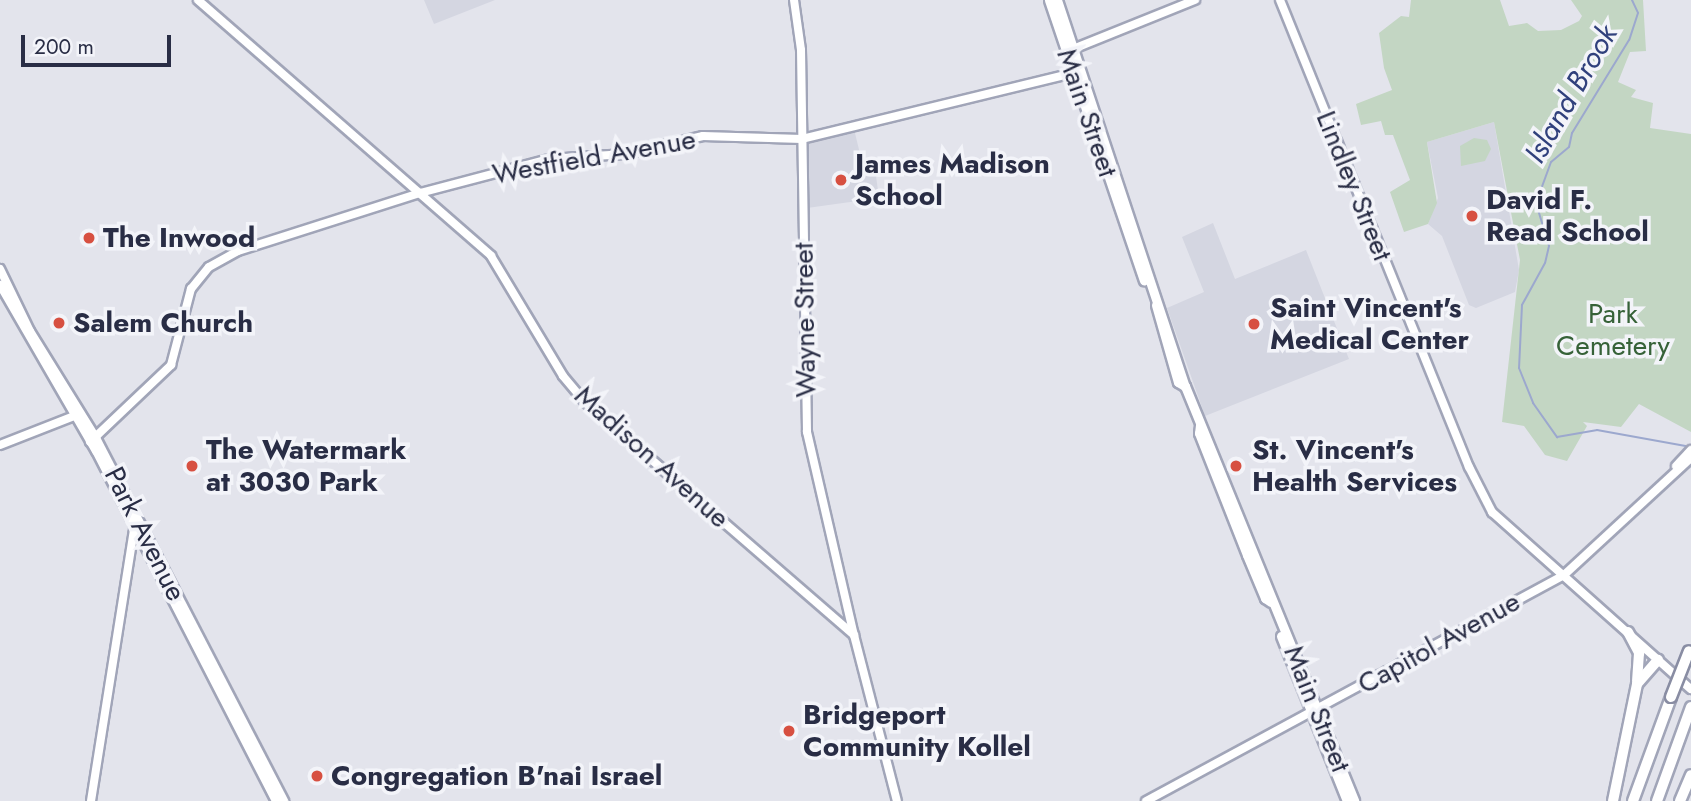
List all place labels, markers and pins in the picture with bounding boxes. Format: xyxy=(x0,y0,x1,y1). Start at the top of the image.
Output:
place label: James Madison School xyxy=(855,147,1050,213)
marker: James Madison School xyxy=(833,172,849,188)
place label: David F. Read School xyxy=(1486,183,1649,249)
marker: David F. Read School xyxy=(1464,208,1480,224)
place label: The Inwood xyxy=(103,221,255,255)
marker: The Inwood xyxy=(81,230,97,246)
place label: Saint Vincent's Medical Center xyxy=(1270,291,1469,357)
place label: Salem Church xyxy=(73,306,253,340)
marker: Saint Vincent's Medical Center xyxy=(1244,314,1264,334)
marker: Salem Church xyxy=(51,315,67,331)
place label: The Watermark at 3030 Park xyxy=(206,433,406,499)
place label: St. Vincent's Health Services xyxy=(1252,433,1457,499)
marker: St. Vincent's Health Services xyxy=(1226,456,1246,476)
marker: The Watermark at 3030 Park xyxy=(184,458,200,474)
place label: Bridgeport Community Kollel xyxy=(803,698,1031,764)
marker: Bridgeport Community Kollel xyxy=(781,723,797,739)
place label: Congregation B'nai Israel xyxy=(331,759,662,793)
marker: Congregation B'nai Israel xyxy=(309,768,325,784)

